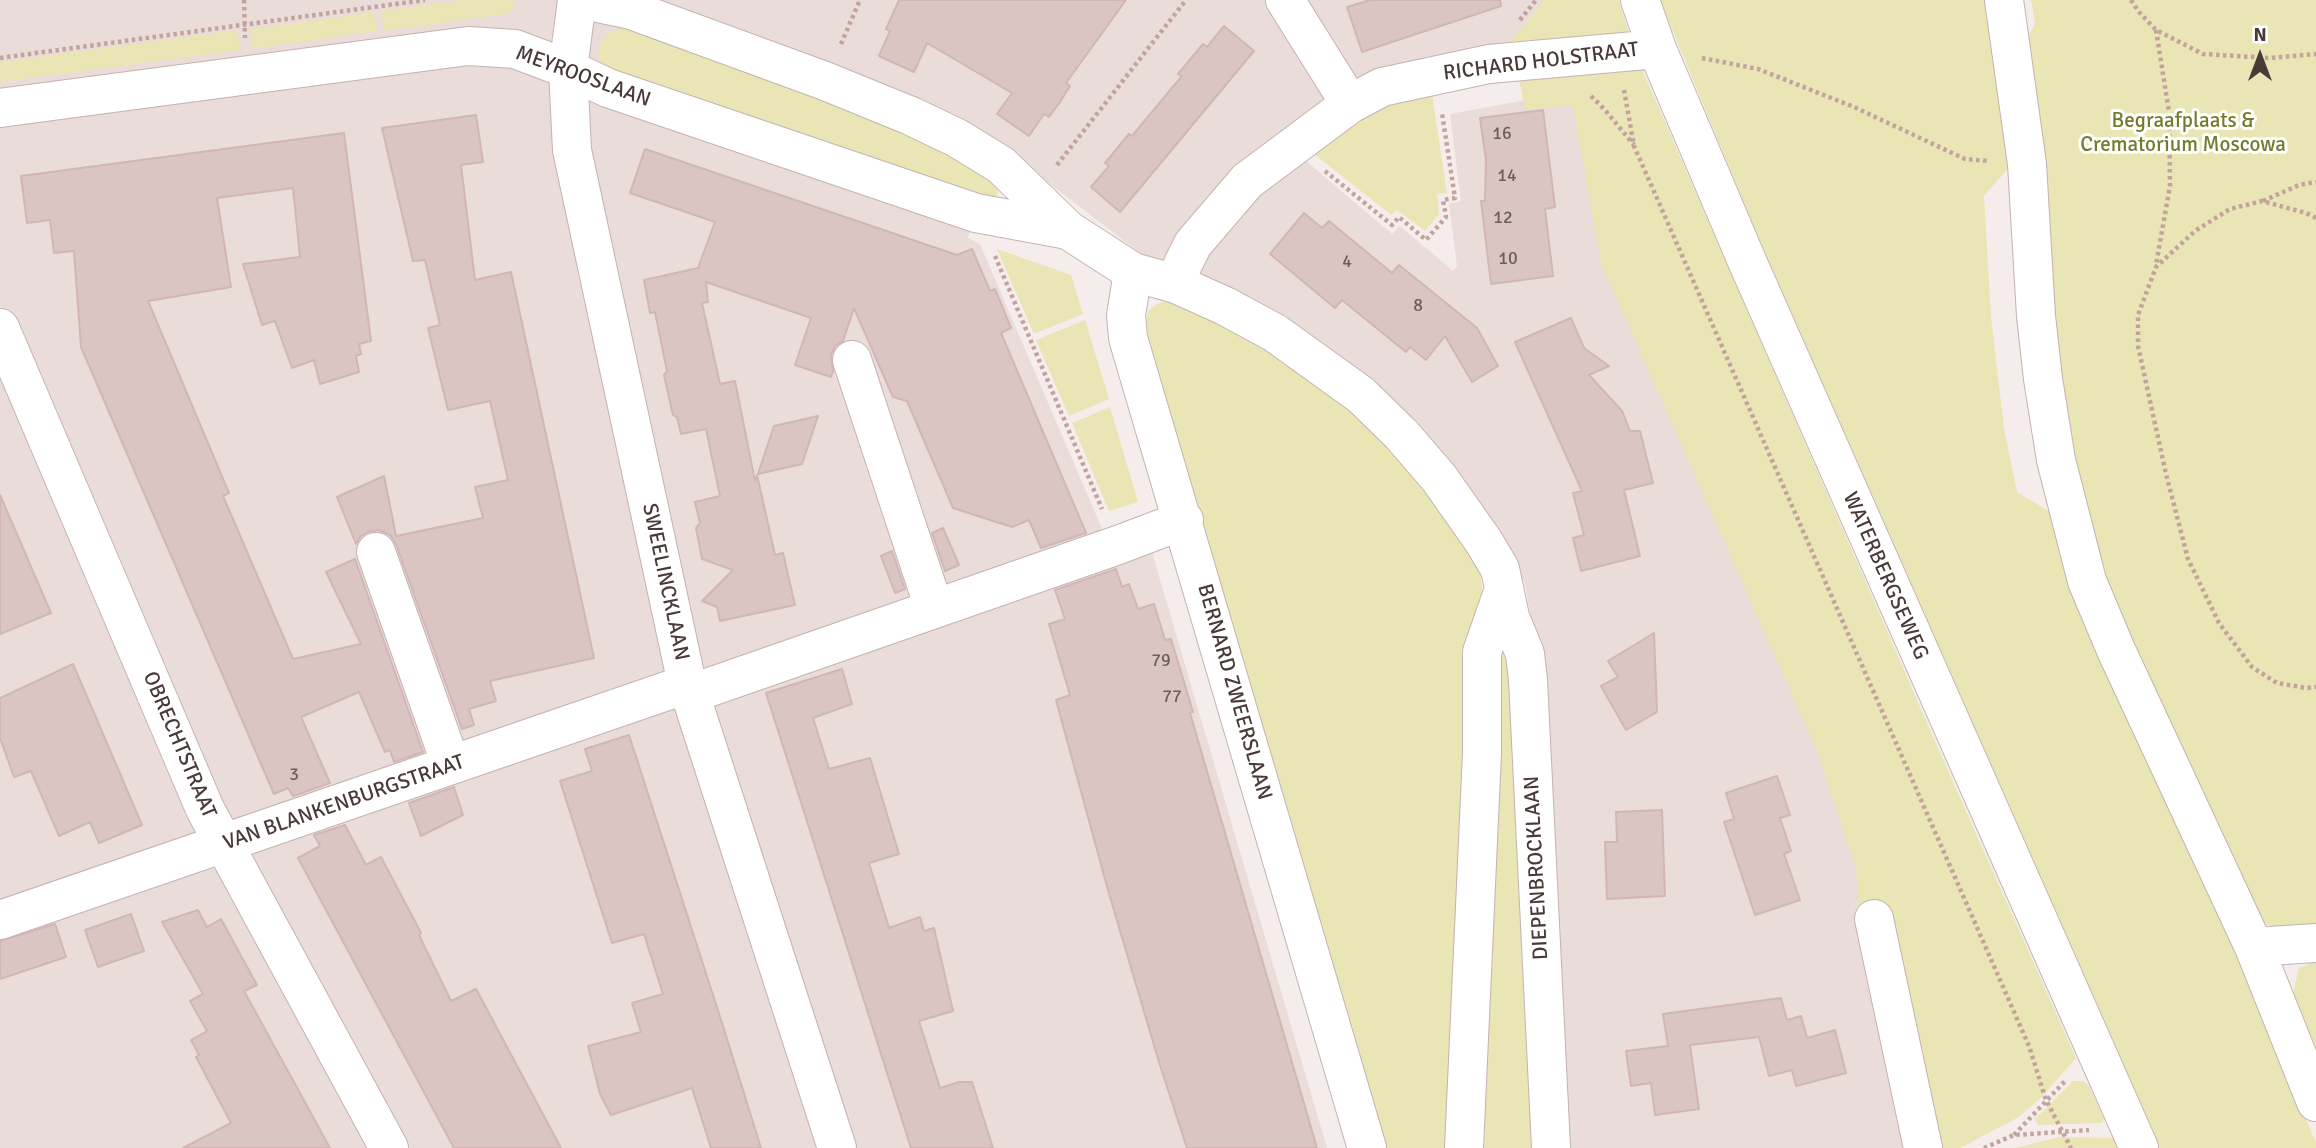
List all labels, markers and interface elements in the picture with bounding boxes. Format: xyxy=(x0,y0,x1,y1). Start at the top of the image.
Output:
north arrow xyxy=(2225,21,2295,91)
text: N xyxy=(2253,23,2267,47)
street label: RICHARD HOLSTRAAT xyxy=(1442,38,1640,86)
street label: MEYROOSLAAN xyxy=(512,41,654,113)
park label: Begraafplaats & Crematorium Moscowa xyxy=(2080,108,2286,158)
house number: 16 xyxy=(1492,123,1512,145)
house number: 14 xyxy=(1497,165,1517,187)
house number: 12 xyxy=(1493,207,1513,229)
house number: 10 xyxy=(1498,248,1518,270)
house number: 4 xyxy=(1342,251,1352,273)
house number: 8 xyxy=(1413,295,1423,317)
street label: WATERBERGSEWEG xyxy=(1837,488,1933,664)
street label: SWEELINCKLAAN xyxy=(636,501,694,663)
street label: BERNARD ZWEERSLAAN xyxy=(1191,581,1277,803)
house number: 79 xyxy=(1151,650,1171,672)
street label: OBRECHTSTRAAT xyxy=(137,668,221,822)
house number: 77 xyxy=(1162,686,1182,708)
street label: VAN BLANKENBURGSTRAAT xyxy=(220,750,468,856)
house number: 3 xyxy=(289,764,299,786)
street label: DIEPENBROCKLAAN xyxy=(1520,775,1554,961)

